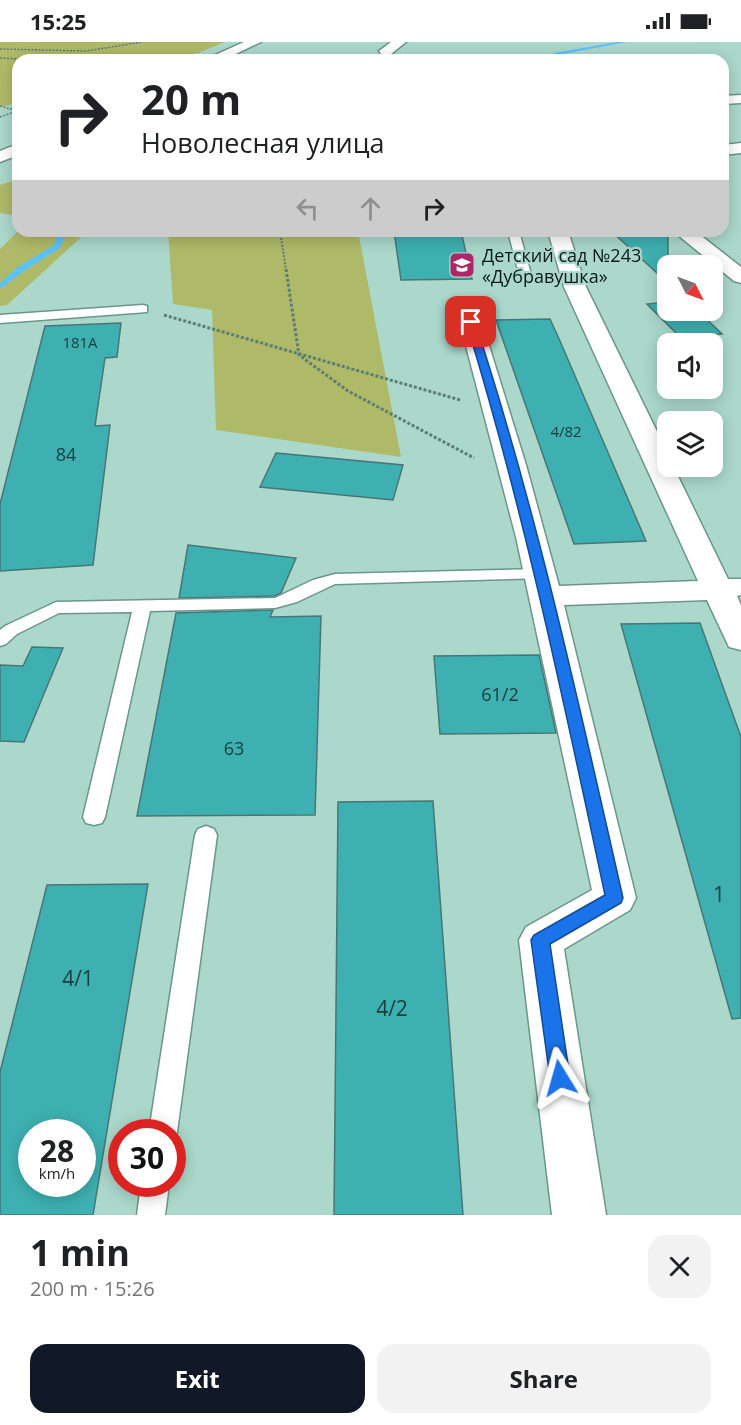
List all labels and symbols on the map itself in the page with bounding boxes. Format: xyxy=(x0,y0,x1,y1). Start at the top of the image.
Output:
place label: Детский сад №243 «Дубравушка» xyxy=(482,243,641,288)
school or university icon: Детский сад №243 «Дубравушка» xyxy=(447,250,477,280)
north arrow xyxy=(657,255,723,321)
pin xyxy=(445,296,496,347)
house number: 181А xyxy=(62,332,98,352)
house number: 4/82 xyxy=(550,421,582,441)
house number: 84 xyxy=(56,442,76,466)
house number: 61/2 xyxy=(481,682,519,706)
house number: 63 xyxy=(224,736,244,760)
house number: 1 xyxy=(713,880,725,908)
house number: 4/1 xyxy=(62,964,94,992)
house number: 4/2 xyxy=(376,994,408,1022)
position arrow xyxy=(528,1046,592,1110)
speed limit sign: 30 xyxy=(108,1119,186,1197)

